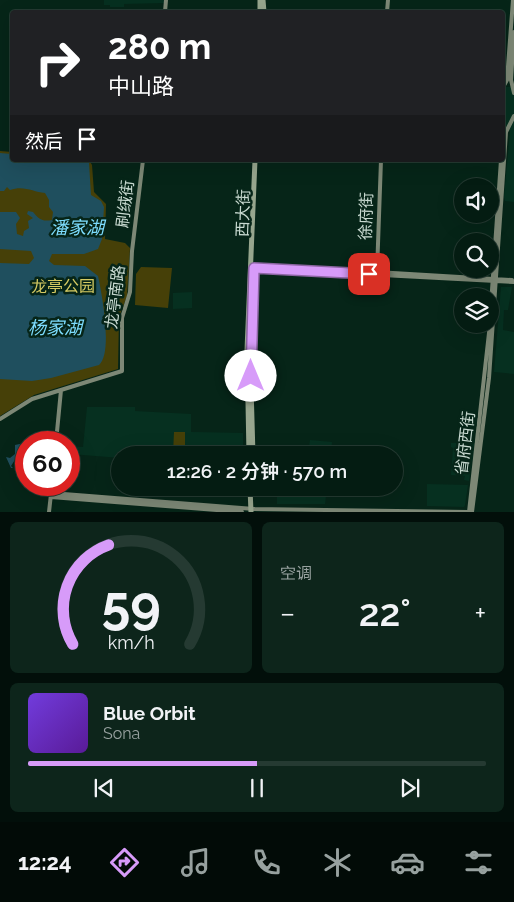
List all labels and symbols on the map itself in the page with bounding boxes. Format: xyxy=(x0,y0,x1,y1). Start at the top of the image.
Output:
street label: 刷绒街 xyxy=(113,179,137,229)
street label: 西大街 xyxy=(233,189,253,237)
street label: 徐府街 xyxy=(356,192,376,240)
water label: 潘家湖 xyxy=(50,217,107,238)
pin xyxy=(348,253,390,295)
street label: 龙亭南路 xyxy=(102,264,128,330)
park label: 龙亭公园 xyxy=(31,277,95,296)
water label: 杨家湖 xyxy=(28,317,85,338)
position arrow xyxy=(224,349,276,401)
street label: 省府西街 xyxy=(452,410,478,476)
speed limit sign: 60 xyxy=(15,431,80,496)

